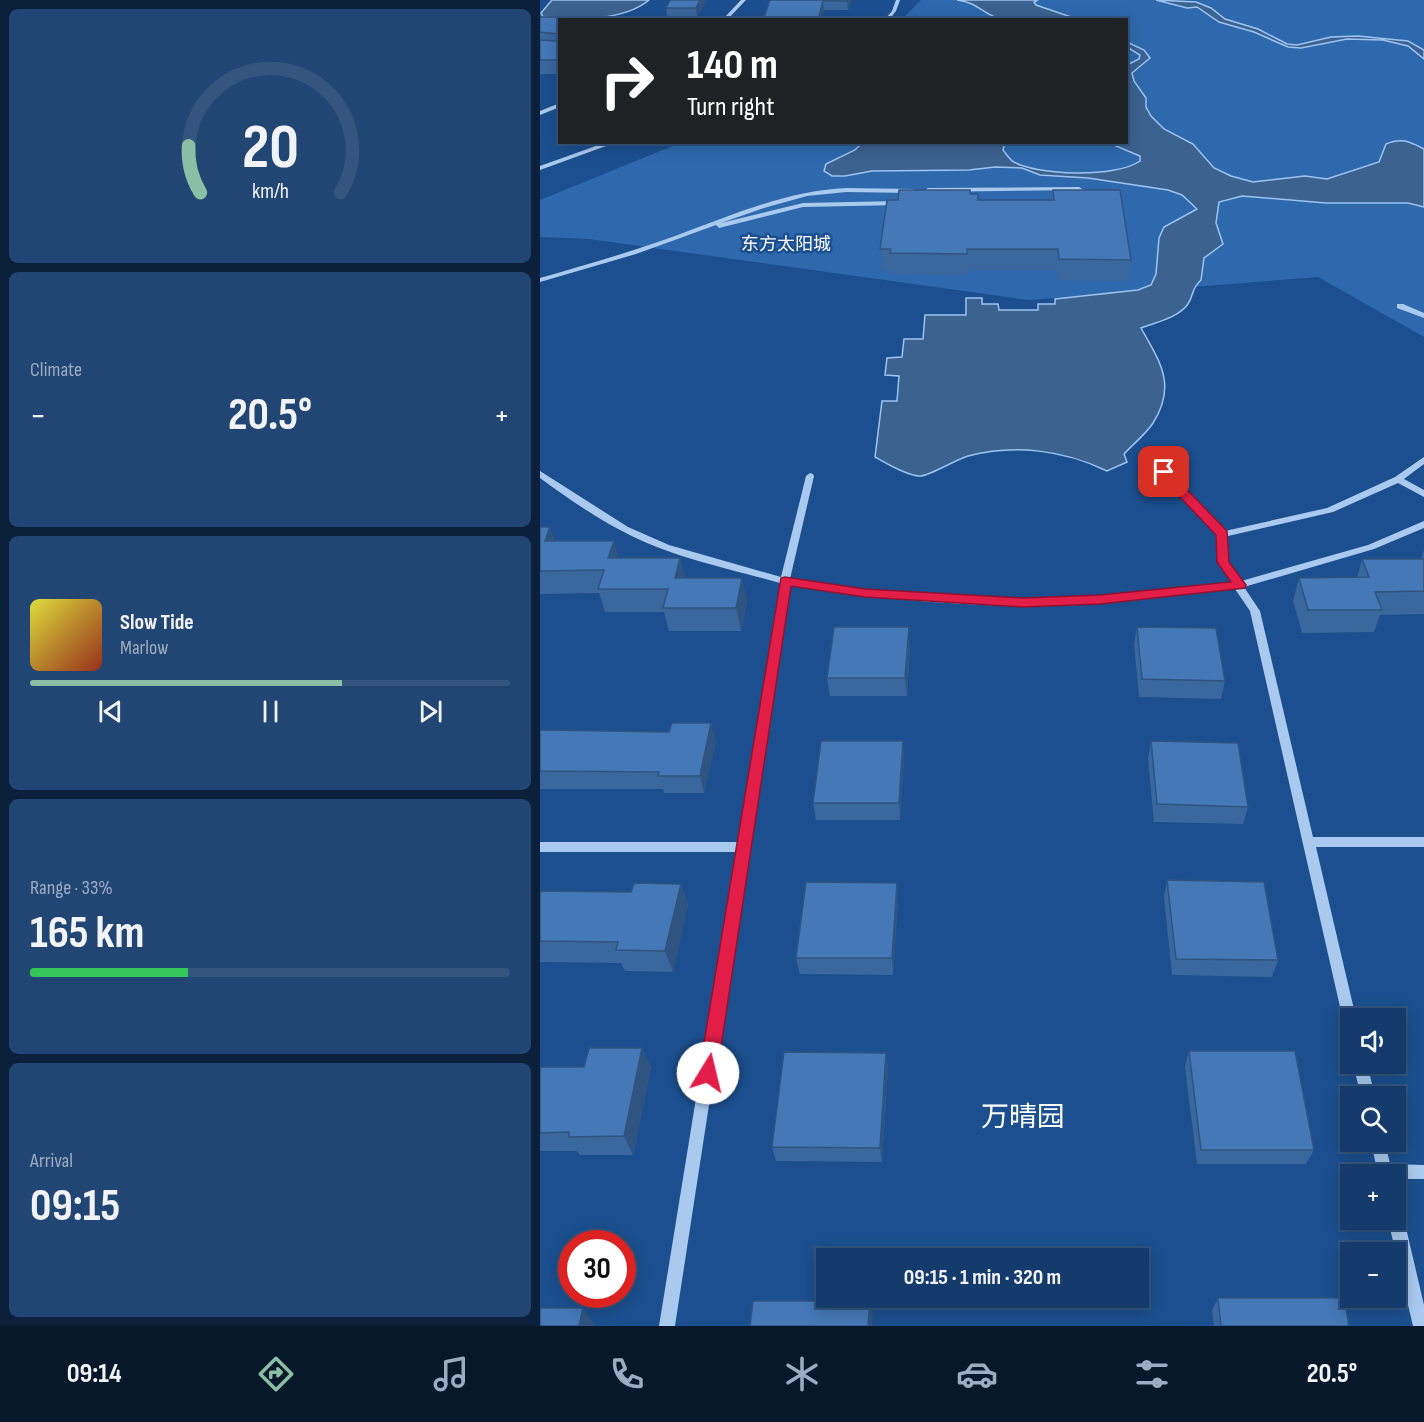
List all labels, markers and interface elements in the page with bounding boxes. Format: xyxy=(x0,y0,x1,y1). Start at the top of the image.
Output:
text: 140 m xyxy=(687,40,778,91)
icon: right xyxy=(588,42,666,120)
text: Turn right xyxy=(687,91,774,123)
text: 20 xyxy=(241,111,299,186)
text: km/h xyxy=(251,180,289,205)
district label: 东方太阳城 xyxy=(741,234,831,255)
text: Climate xyxy=(30,358,82,382)
text: 20.5° xyxy=(228,388,312,443)
text: − xyxy=(30,396,46,436)
text: + xyxy=(494,396,510,436)
pin xyxy=(1138,446,1189,497)
icon: arrive xyxy=(1147,455,1180,488)
text: Slow Tide xyxy=(120,609,194,636)
text: Marlow xyxy=(120,636,168,660)
icon: previous xyxy=(94,695,127,728)
icon: pause xyxy=(254,695,287,728)
icon: next xyxy=(414,695,447,728)
text: Range · 33% xyxy=(30,876,113,900)
text: 165 km xyxy=(30,906,144,961)
map controls xyxy=(1340,1008,1406,1308)
button: sound xyxy=(1340,1008,1406,1074)
position arrow xyxy=(676,1041,740,1105)
button: search xyxy=(1340,1086,1406,1152)
district label: 万晴园 xyxy=(981,1101,1065,1134)
text: Arrival xyxy=(30,1149,73,1173)
button: + xyxy=(1340,1164,1406,1230)
text: 09:15 xyxy=(30,1179,120,1234)
speed limit sign: 30 xyxy=(558,1230,636,1308)
button: − xyxy=(1340,1242,1406,1308)
text: 09:15 · 1 min · 320 m xyxy=(904,1264,1061,1291)
icon: directions xyxy=(255,1353,297,1395)
icon: music xyxy=(430,1353,472,1395)
icon: phone xyxy=(606,1353,648,1395)
icon: climate xyxy=(781,1353,823,1395)
icon: car xyxy=(956,1353,998,1395)
icon: filters xyxy=(1131,1353,1173,1395)
text: 09:14 xyxy=(67,1358,122,1390)
text: 20.5° xyxy=(1307,1358,1357,1390)

